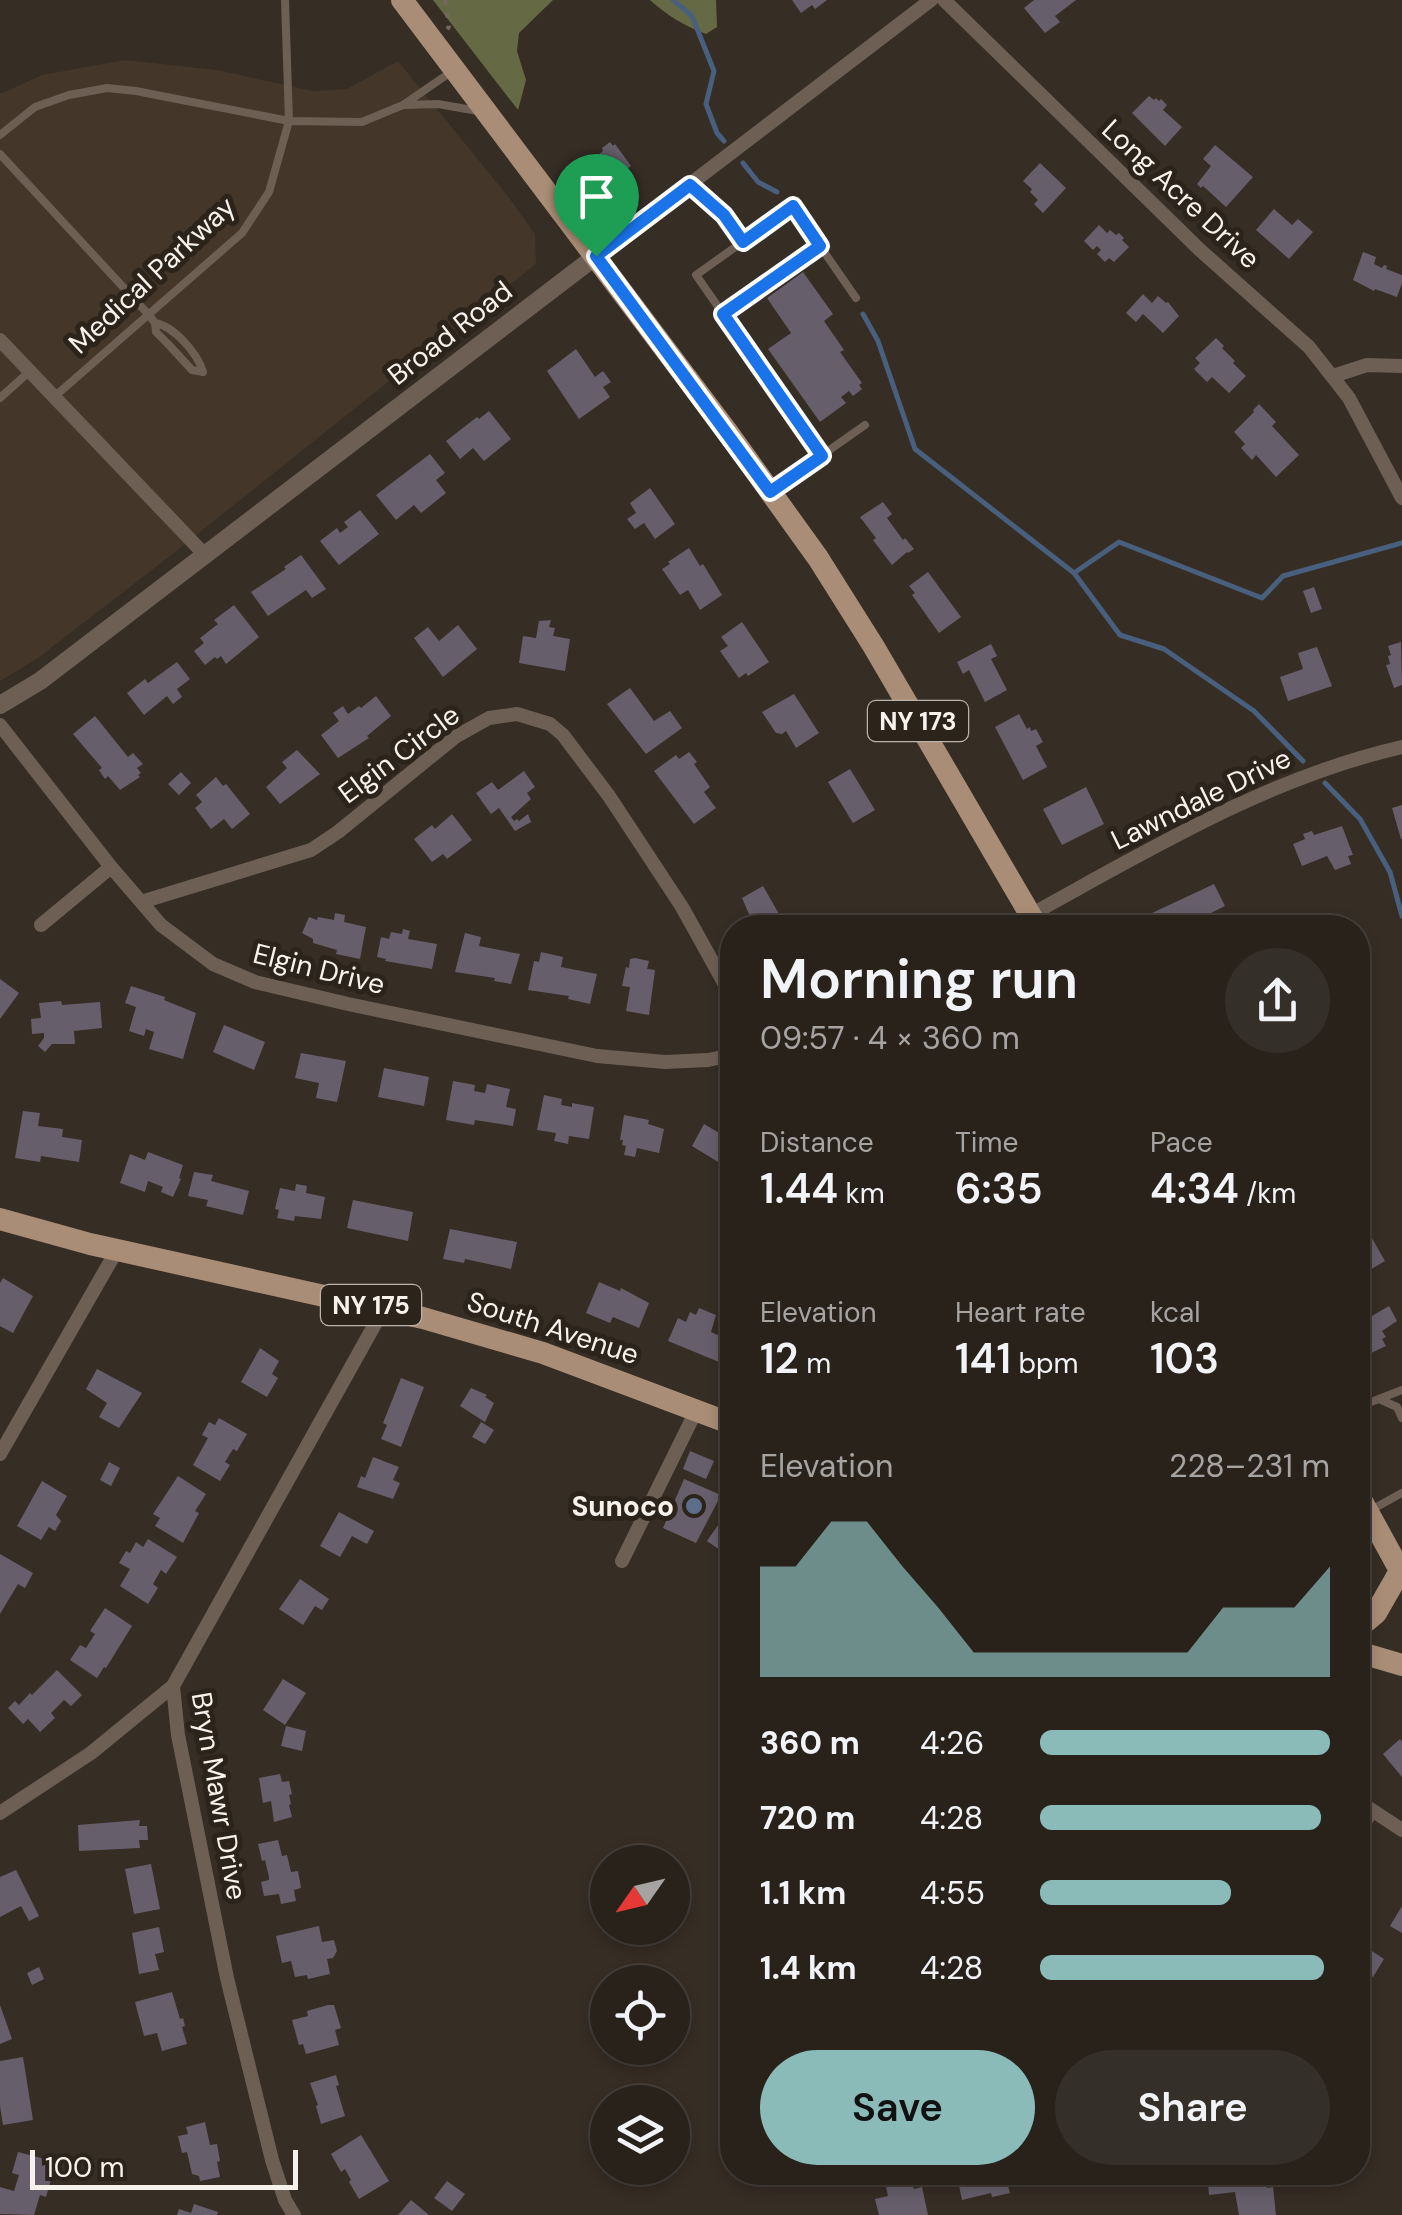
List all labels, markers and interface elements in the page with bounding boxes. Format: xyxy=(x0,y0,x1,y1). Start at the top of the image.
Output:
street label: Long Acre Drive xyxy=(1094,111,1268,277)
pin xyxy=(554,154,639,257)
icon: arrive xyxy=(569,169,624,224)
street label: Medical Parkway xyxy=(61,188,243,362)
street label: Broad Road xyxy=(380,273,520,393)
street label: Elgin Circle xyxy=(331,696,467,812)
road number: NY 173 xyxy=(868,701,968,741)
street label: Lawndale Drive xyxy=(1105,739,1297,859)
street label: Elgin Drive xyxy=(249,935,389,1003)
text: Morning run xyxy=(760,943,1078,1015)
button: share xyxy=(1225,948,1330,1053)
text: 09:57 · 4 × 360 m xyxy=(760,1017,1020,1059)
text: Distance xyxy=(760,1124,874,1161)
text: Time xyxy=(955,1124,1018,1161)
text: Pace xyxy=(1150,1124,1213,1161)
text: 1.44 xyxy=(760,1161,838,1216)
text: 6:35 xyxy=(955,1161,1043,1216)
text: 4:34 xyxy=(1150,1161,1239,1216)
text: km xyxy=(838,1175,885,1212)
text: /km xyxy=(1239,1175,1296,1212)
street label: South Avenue xyxy=(462,1283,644,1373)
road number: NY 175 xyxy=(321,1285,421,1325)
text: Elevation xyxy=(760,1294,877,1331)
text: Heart rate xyxy=(955,1294,1086,1331)
text: kcal xyxy=(1150,1294,1201,1331)
text: 12 xyxy=(760,1331,799,1386)
text: 141 xyxy=(955,1331,1011,1386)
text: 103 xyxy=(1150,1331,1219,1386)
text: m xyxy=(799,1345,831,1382)
text: bpm xyxy=(1011,1345,1078,1382)
text: Elevation xyxy=(760,1445,893,1487)
text: 228–231 m xyxy=(1169,1445,1330,1487)
place label: Sunoco xyxy=(571,1488,674,1525)
marker: Sunoco xyxy=(683,1495,705,1517)
street label: Bryn Mawr Drive xyxy=(183,1689,255,1903)
text: 360 m xyxy=(760,1722,860,1764)
text: 4:26 xyxy=(920,1722,984,1764)
text: 720 m xyxy=(760,1797,855,1839)
text: 4:28 xyxy=(920,1797,983,1839)
north arrow xyxy=(590,1845,690,1945)
map controls xyxy=(590,1845,690,2185)
text: 1.1 km xyxy=(760,1872,846,1914)
text: 4:55 xyxy=(920,1872,985,1914)
text: 1.4 km xyxy=(760,1947,857,1989)
text: 4:28 xyxy=(920,1947,983,1989)
button: locate xyxy=(590,1965,690,2065)
button: Save xyxy=(760,2050,1035,2165)
button: Share xyxy=(1055,2050,1330,2165)
button: layers xyxy=(590,2085,690,2185)
scale bar xyxy=(30,2145,298,2190)
text: 100 m xyxy=(45,2149,124,2186)

